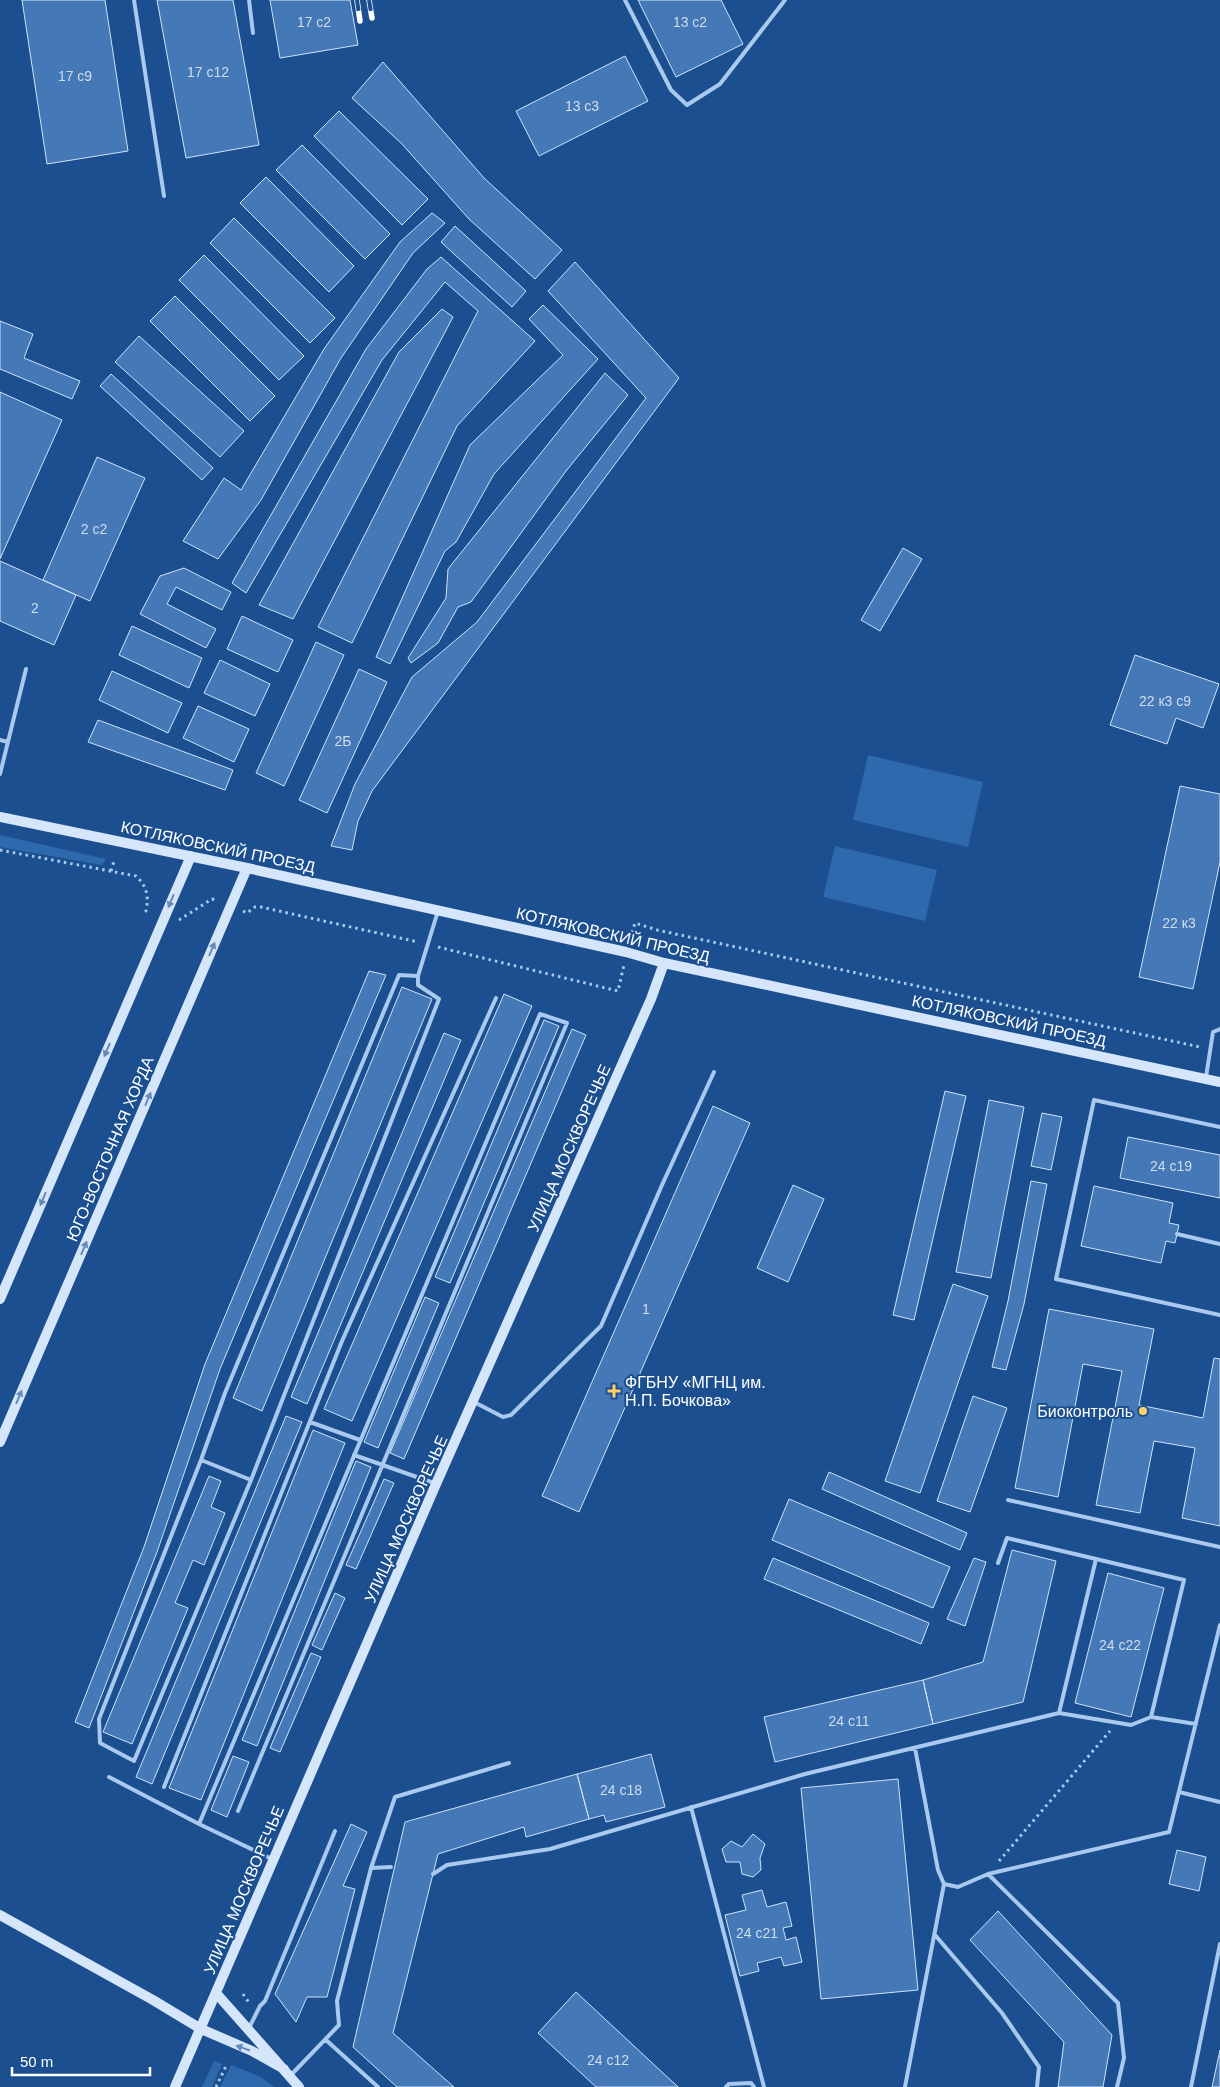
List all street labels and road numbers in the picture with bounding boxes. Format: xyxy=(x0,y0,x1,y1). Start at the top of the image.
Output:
street label: КОТЛЯКОВСКИЙ ПРОЕЗД xyxy=(119,817,317,876)
street label: КОТЛЯКОВСКИЙ ПРОЕЗД xyxy=(515,903,712,966)
street label: КОТЛЯКОВСКИЙ ПРОЕЗД xyxy=(910,991,1108,1050)
street label: ЮГО-ВОСТОЧНАЯ ХОРДА xyxy=(63,1054,157,1244)
street label: УЛИЦА МОСКВОРЕЧЬЕ xyxy=(524,1062,614,1234)
street label: УЛИЦА МОСКВОРЕЧЬЕ xyxy=(361,1433,451,1605)
street label: УЛИЦА МОСКВОРЕЧЬЕ xyxy=(201,1803,287,1977)

